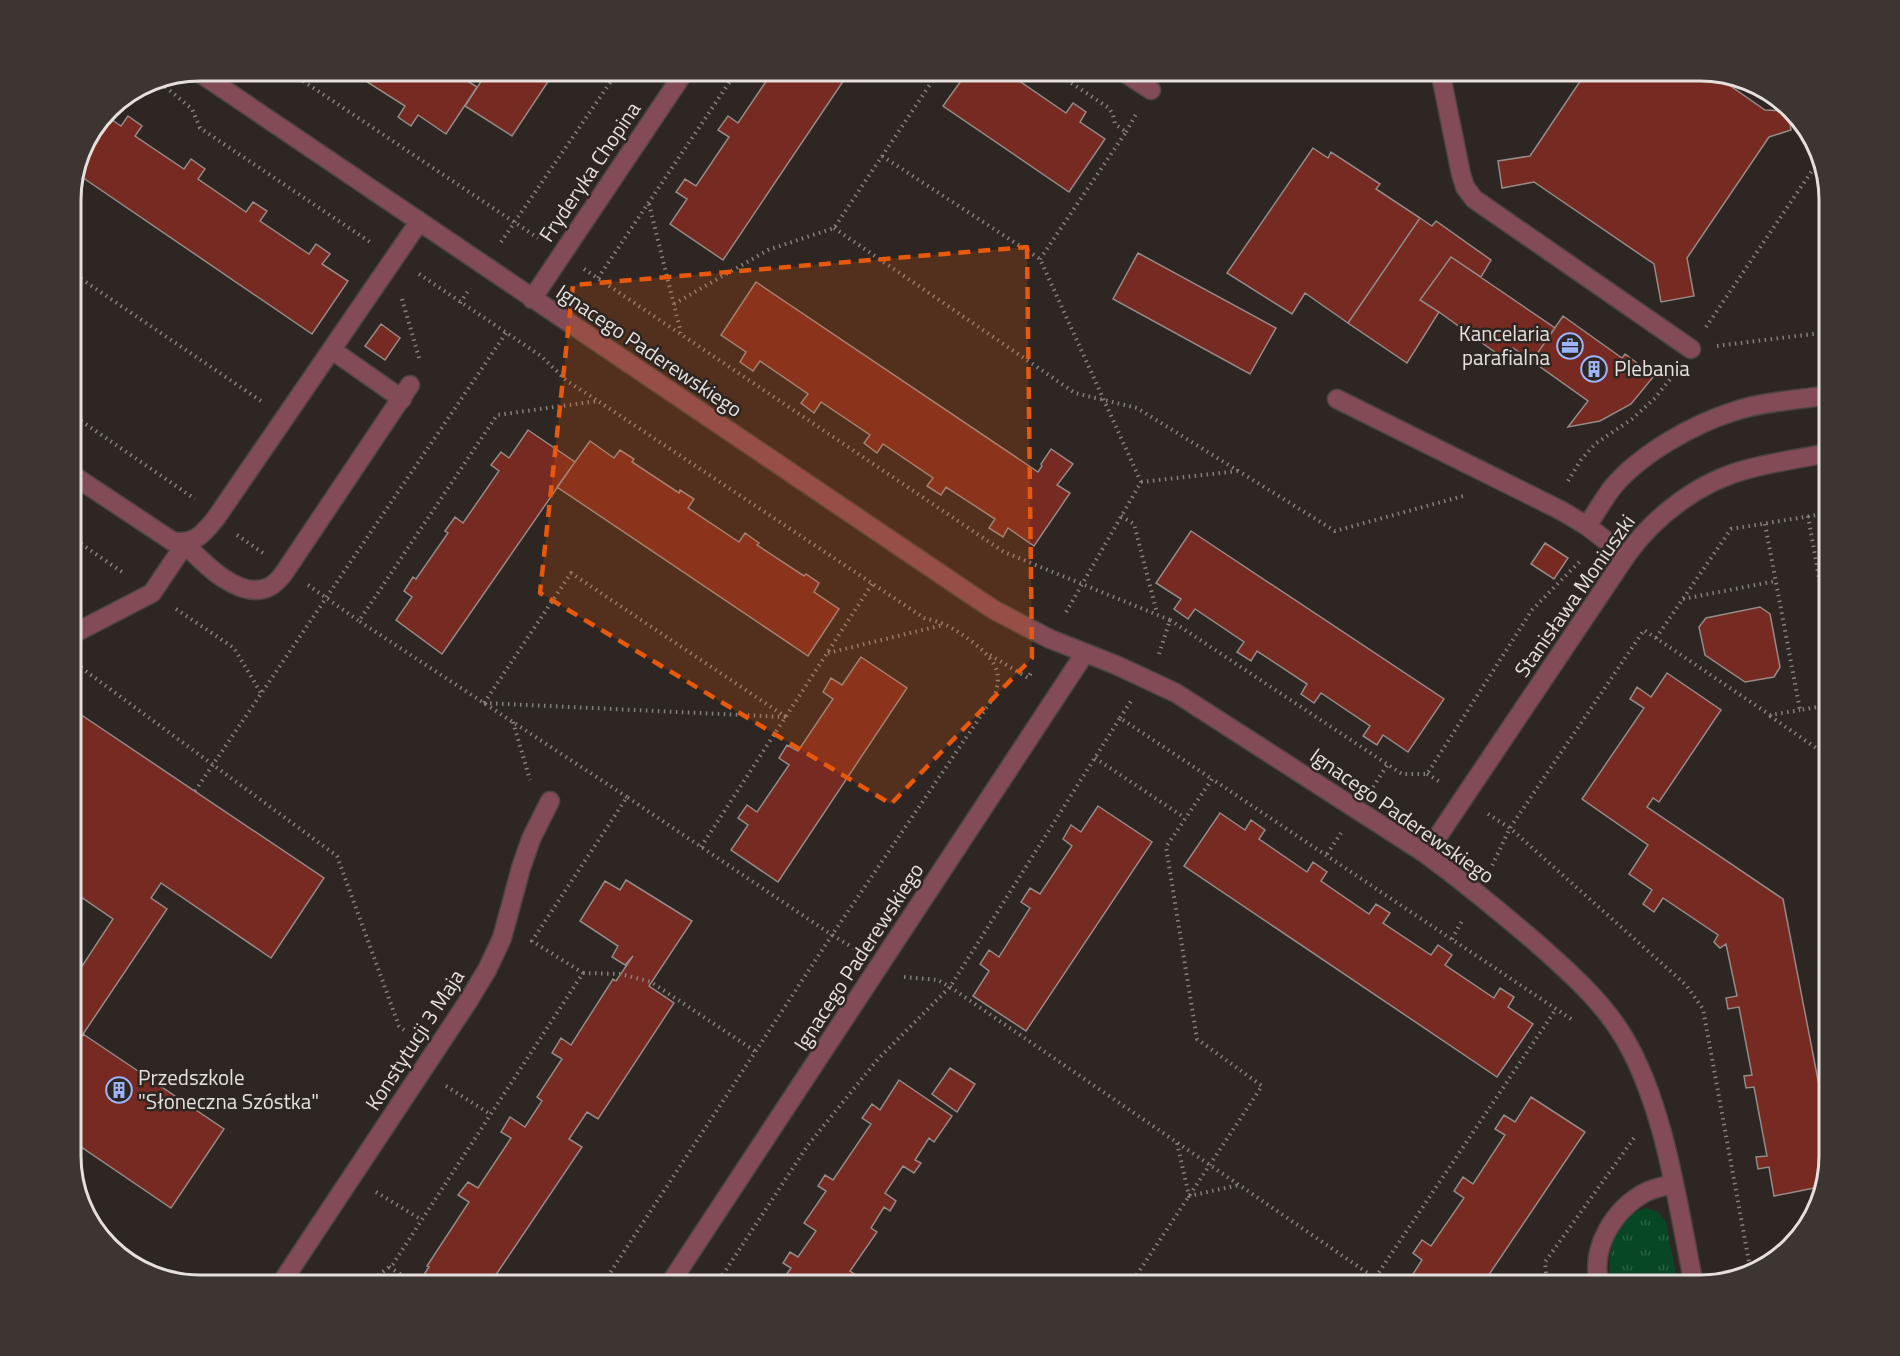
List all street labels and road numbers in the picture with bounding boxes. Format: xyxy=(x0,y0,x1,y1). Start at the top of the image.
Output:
street label: Fryderyka Chopina xyxy=(530,94,648,248)
street label: Ignacego Paderewskiego xyxy=(550,276,749,425)
street label: Stanisława Moniuszki xyxy=(1506,507,1642,683)
street label: Ignacego Paderewskiego xyxy=(1304,739,1501,891)
street label: Ignacego Paderewskiego xyxy=(785,856,931,1057)
street label: Konstytucji 3 Maja xyxy=(357,962,472,1116)

